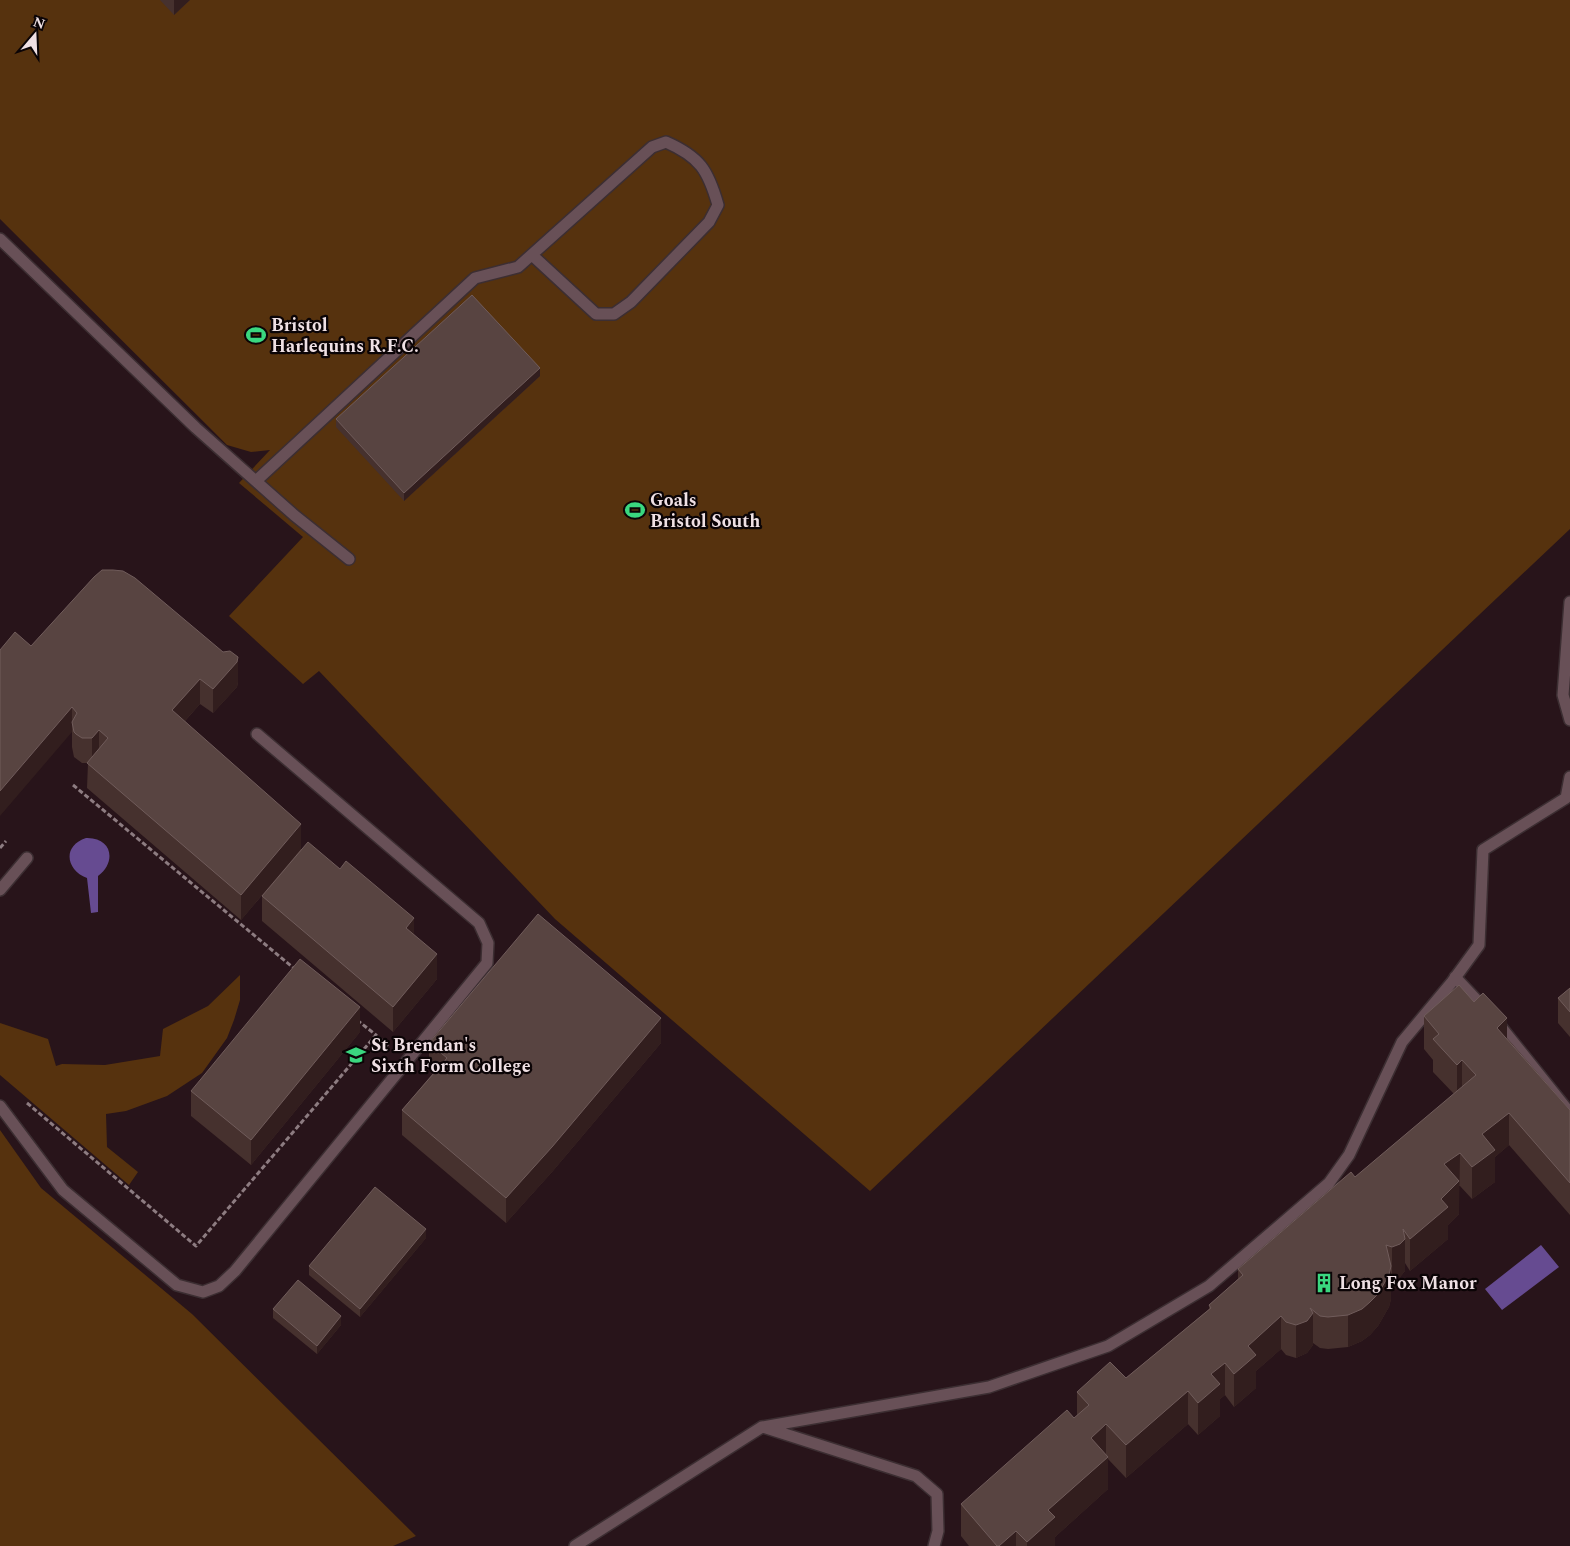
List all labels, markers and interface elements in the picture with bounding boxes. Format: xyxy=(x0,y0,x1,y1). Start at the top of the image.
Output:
north arrow xyxy=(10,10,60,60)
text: N xyxy=(30,11,48,35)
place label: Bristol Harlequins R.F.C. xyxy=(271,312,419,360)
sports icon: Bristol Harlequins R.F.C. xyxy=(245,324,267,346)
place label: Goals Bristol South xyxy=(650,487,760,535)
sports icon: Goals Bristol South xyxy=(624,499,646,521)
place label: St Brendan's Sixth Form College xyxy=(371,1032,531,1080)
school or university icon: St Brendan's Sixth Form College xyxy=(345,1044,367,1066)
place label: Long Fox Manor xyxy=(1339,1270,1477,1297)
building icon: Long Fox Manor xyxy=(1313,1272,1335,1294)

